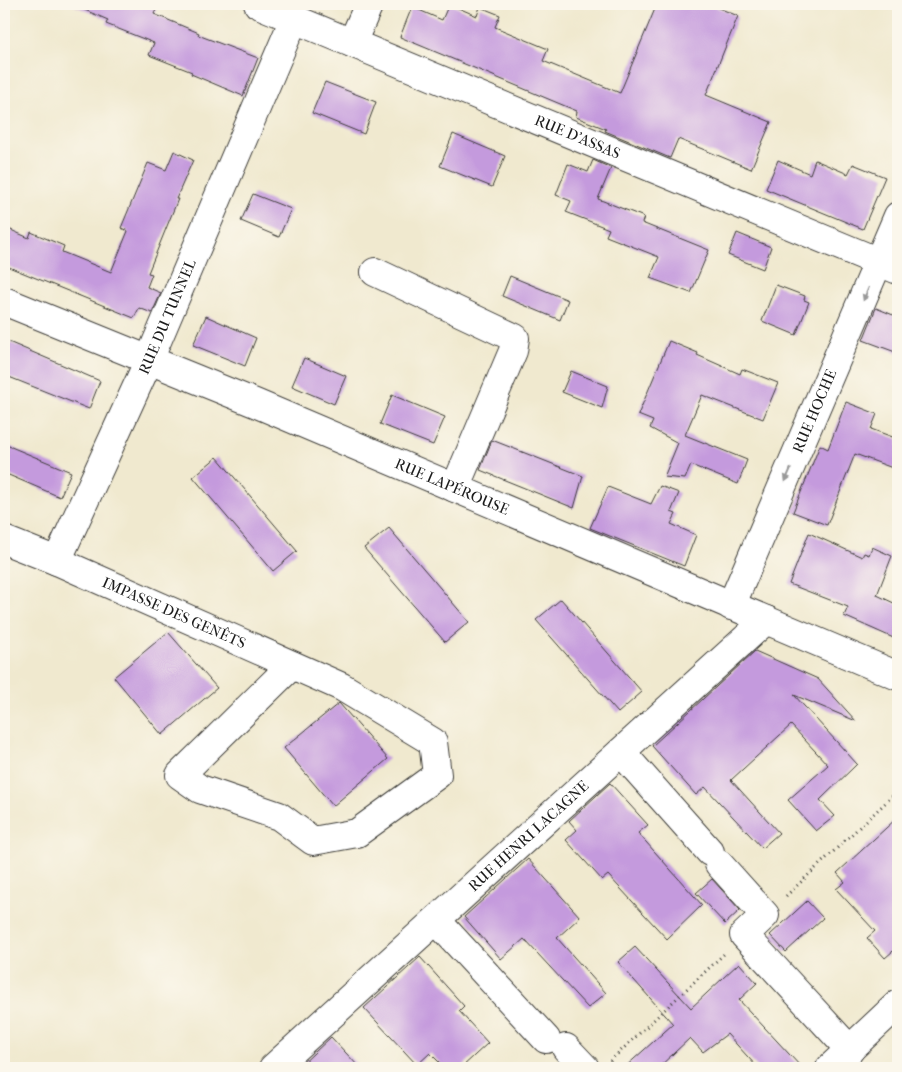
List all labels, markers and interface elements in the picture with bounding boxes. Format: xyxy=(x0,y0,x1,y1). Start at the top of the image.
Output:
street label: RUE D'ASSAS xyxy=(532,111,623,163)
street label: RUE DU TUNNEL xyxy=(135,257,200,377)
one-way arrow xyxy=(862,287,870,301)
street label: RUE HOCHE xyxy=(789,367,840,456)
street label: RUE LAPÉROUSE xyxy=(392,454,512,519)
one-way arrow xyxy=(783,468,791,482)
street label: IMPASSE DES GENÊTS xyxy=(99,573,249,652)
street label: RUE HENRI LACAGNE xyxy=(465,777,592,895)

